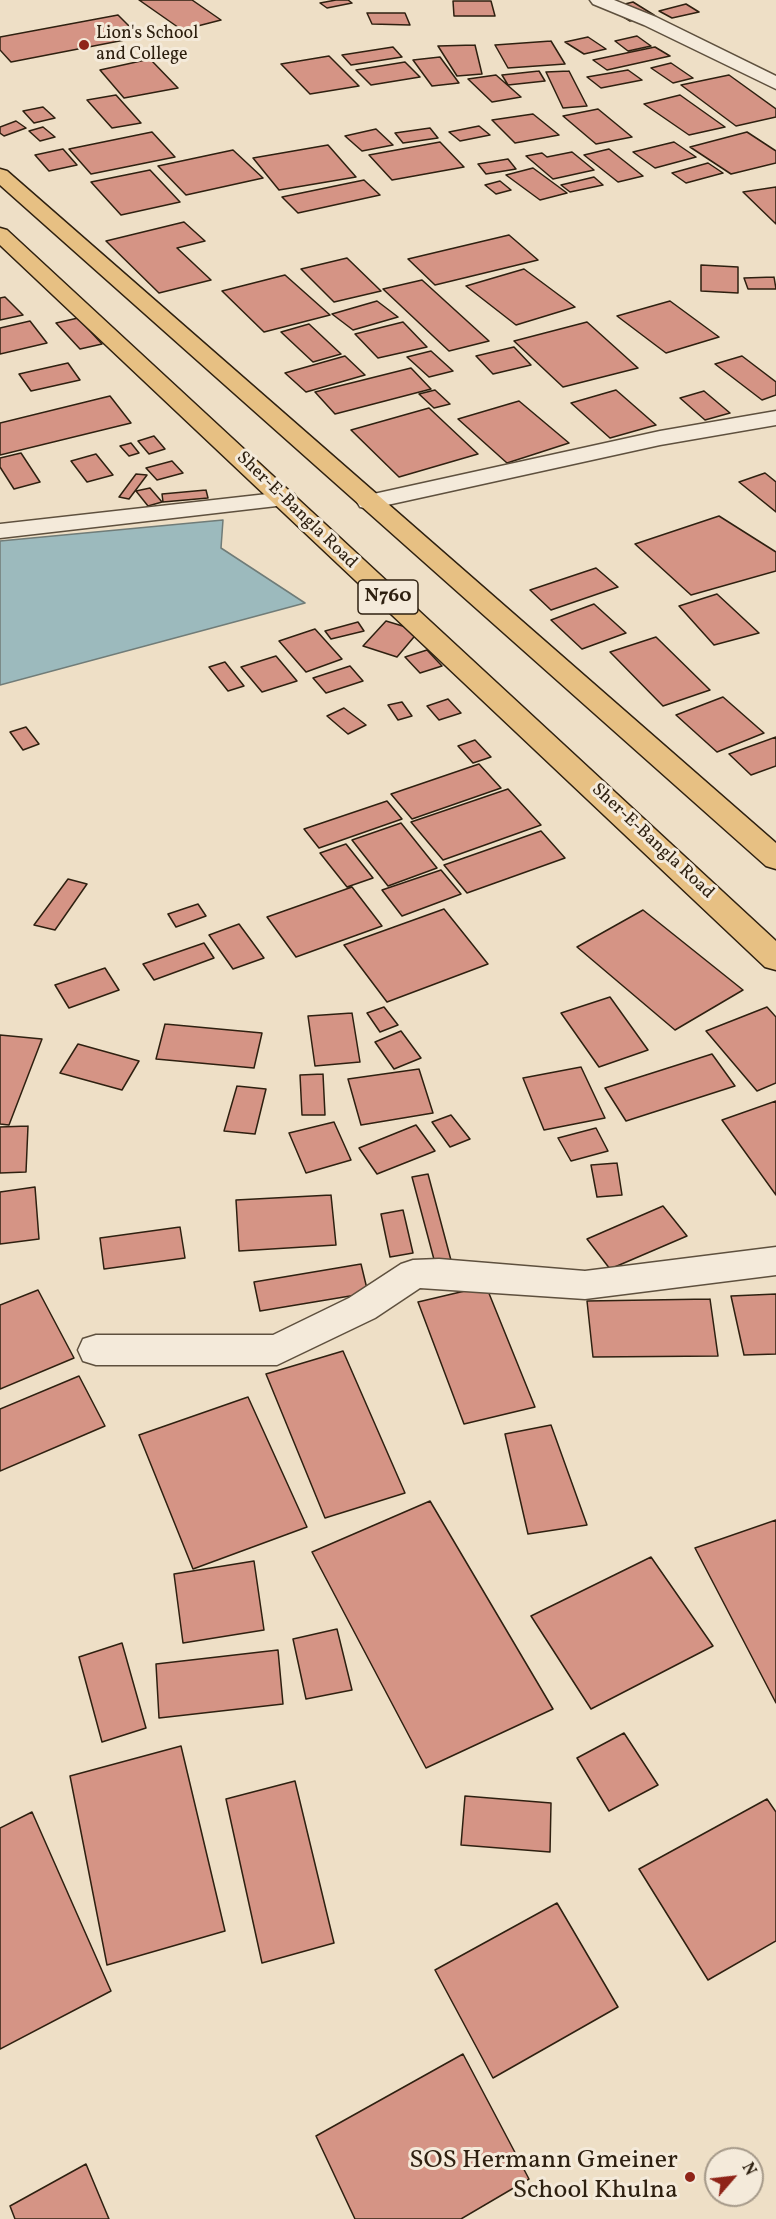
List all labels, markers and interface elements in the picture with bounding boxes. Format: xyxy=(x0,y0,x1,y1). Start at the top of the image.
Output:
place label: Lion's School and College xyxy=(96,24,198,66)
marker: Lion's School and College xyxy=(77,38,91,52)
street label: Sher-E-Bangla Road xyxy=(231,448,361,574)
road number: N760 xyxy=(358,580,418,614)
street label: Sher-E-Bangla Road xyxy=(586,780,718,904)
place label: SOS Hermann Gmeiner School Khulna xyxy=(409,2146,678,2208)
north arrow xyxy=(704,2147,764,2207)
text: N xyxy=(736,2159,761,2180)
marker: SOS Hermann Gmeiner School Khulna xyxy=(683,2170,697,2184)

